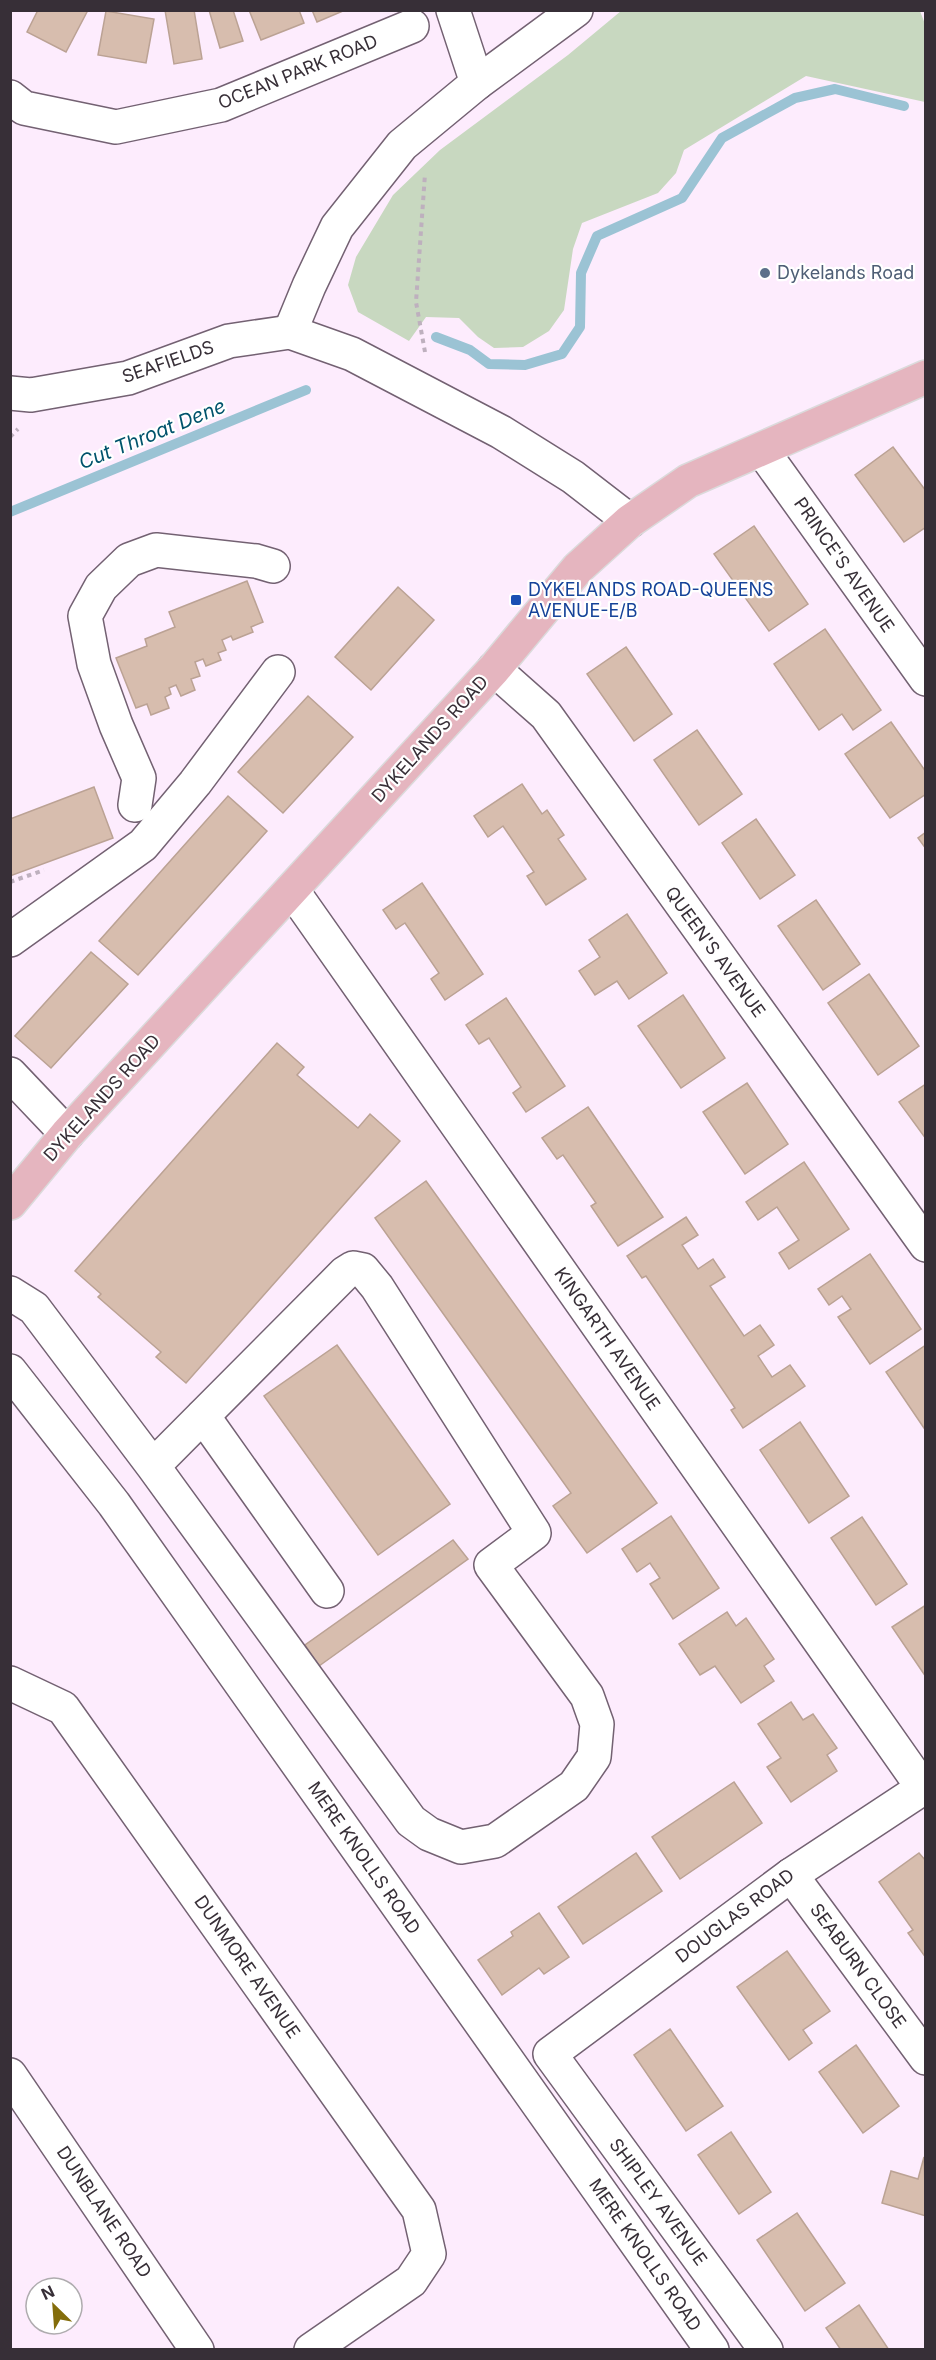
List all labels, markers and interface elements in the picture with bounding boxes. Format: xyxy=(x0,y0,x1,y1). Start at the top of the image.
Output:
street label: OCEAN PARK ROAD xyxy=(215,30,381,113)
place label: Dykelands Road xyxy=(777,262,914,283)
marker: Dykelands Road xyxy=(758,266,772,280)
street label: SEAFIELDS xyxy=(119,336,217,387)
water label: Cut Throat Dene xyxy=(75,394,229,474)
street label: PRINCE'S AVENUE xyxy=(790,493,899,636)
place label: DYKELANDS ROAD-QUEENS AVENUE-E/B xyxy=(528,579,774,621)
marker: DYKELANDS ROAD-QUEENS AVENUE-E/B xyxy=(509,593,523,607)
street label: DYKELANDS ROAD xyxy=(367,671,492,806)
street label: QUEEN'S AVENUE xyxy=(661,882,770,1021)
street label: DYKELANDS ROAD xyxy=(39,1030,164,1165)
street label: KINGARTH AVENUE xyxy=(550,1263,665,1414)
street label: MERE KNOLLS ROAD xyxy=(304,1778,425,1938)
street label: DOUGLAS ROAD xyxy=(671,1864,798,1967)
street label: DUNMORE AVENUE xyxy=(190,1891,305,2042)
street label: SEABURN CLOSE xyxy=(806,1899,911,2032)
street label: SHIPLEY AVENUE xyxy=(605,2134,711,2269)
street label: DUNBLANE ROAD xyxy=(53,2142,156,2281)
street label: MERE KNOLLS ROAD xyxy=(585,2175,706,2335)
north arrow xyxy=(24,2276,84,2336)
text: N xyxy=(38,2281,57,2304)

